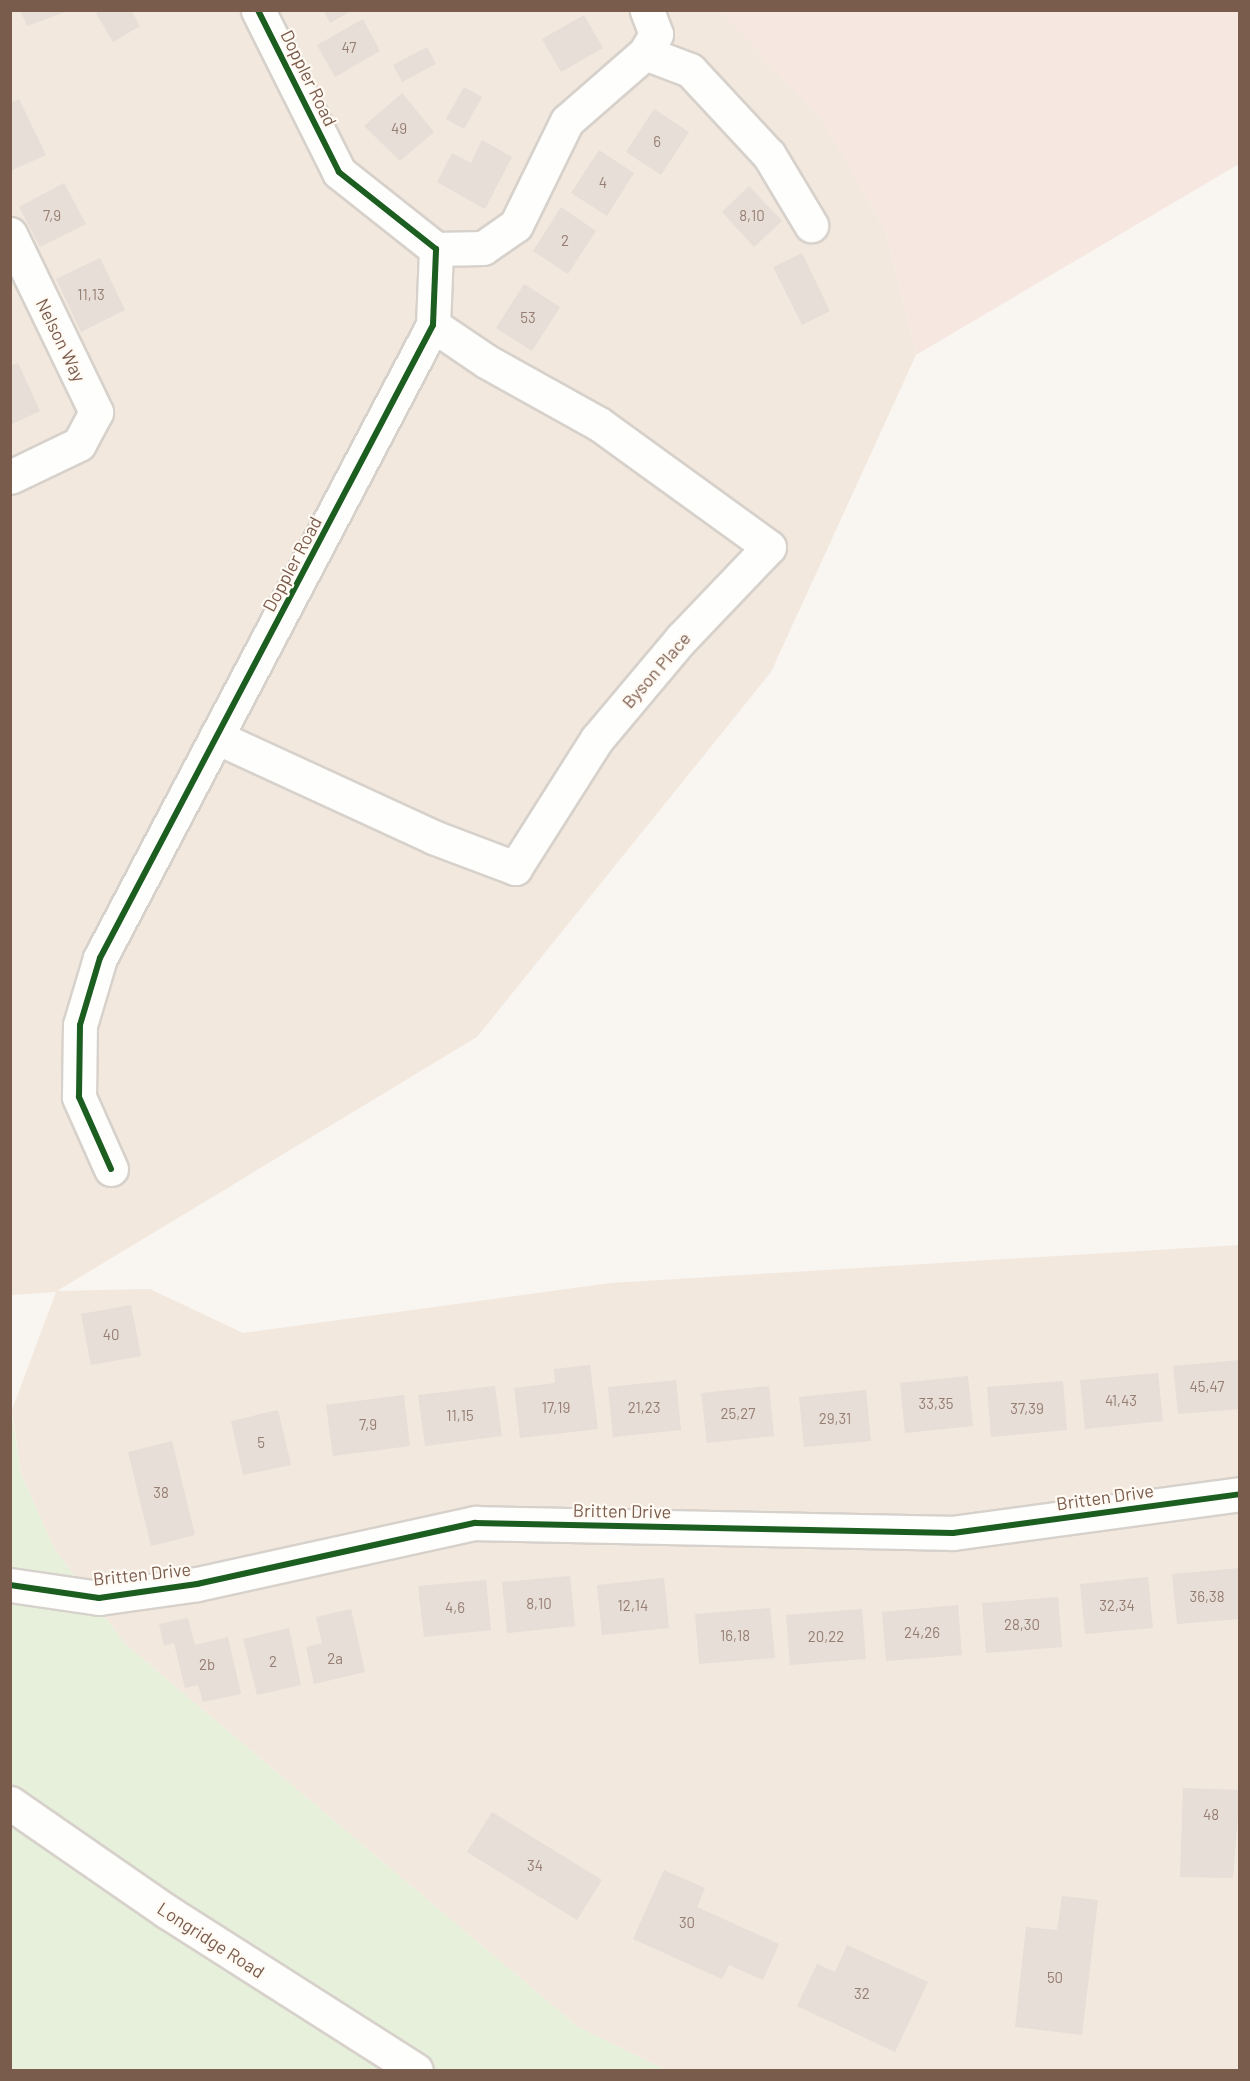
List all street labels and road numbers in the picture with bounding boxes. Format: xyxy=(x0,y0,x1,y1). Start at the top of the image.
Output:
street label: Doppler Road xyxy=(276,26,342,130)
street label: Nelson Way xyxy=(32,295,90,385)
street label: Doppler Road xyxy=(258,513,326,615)
street label: Byson Place xyxy=(617,628,695,712)
street label: Britten Drive xyxy=(1055,1479,1155,1515)
street label: Britten Drive xyxy=(573,1499,671,1523)
street label: Britten Drive xyxy=(92,1558,192,1590)
street label: Longridge Road xyxy=(154,1897,268,1983)

